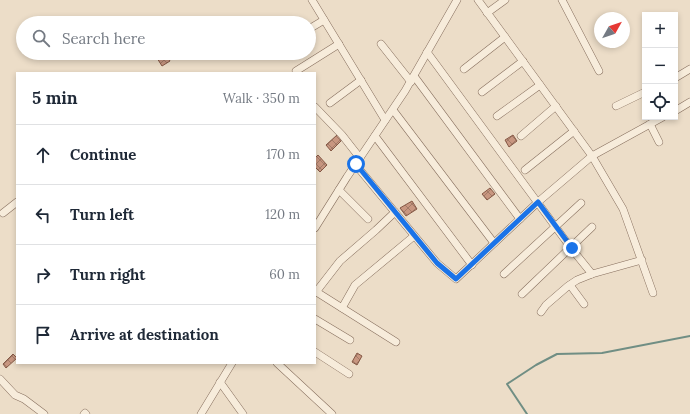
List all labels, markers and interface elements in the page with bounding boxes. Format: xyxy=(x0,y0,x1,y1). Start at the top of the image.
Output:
north arrow xyxy=(594,12,630,48)
map controls xyxy=(642,12,678,120)
button: + xyxy=(642,12,678,48)
search box xyxy=(16,16,316,60)
icon: search xyxy=(30,27,52,49)
text: Search here xyxy=(62,29,145,48)
button: − xyxy=(642,48,678,84)
button: locate xyxy=(642,84,678,120)
text: 5 min xyxy=(32,87,78,109)
text: Walk · 350 m xyxy=(223,90,300,107)
icon: ahead xyxy=(32,144,54,166)
text: Continue xyxy=(70,145,136,164)
text: 170 m xyxy=(266,146,300,163)
route start xyxy=(347,155,365,173)
icon: left xyxy=(32,204,54,226)
text: Turn left xyxy=(70,205,134,224)
text: 120 m xyxy=(265,206,300,223)
route end xyxy=(563,239,581,257)
icon: right xyxy=(32,264,54,286)
text: Turn right xyxy=(70,265,146,284)
text: 60 m xyxy=(269,266,300,283)
icon: arrive xyxy=(32,324,54,346)
text: Arrive at destination xyxy=(70,325,219,344)

